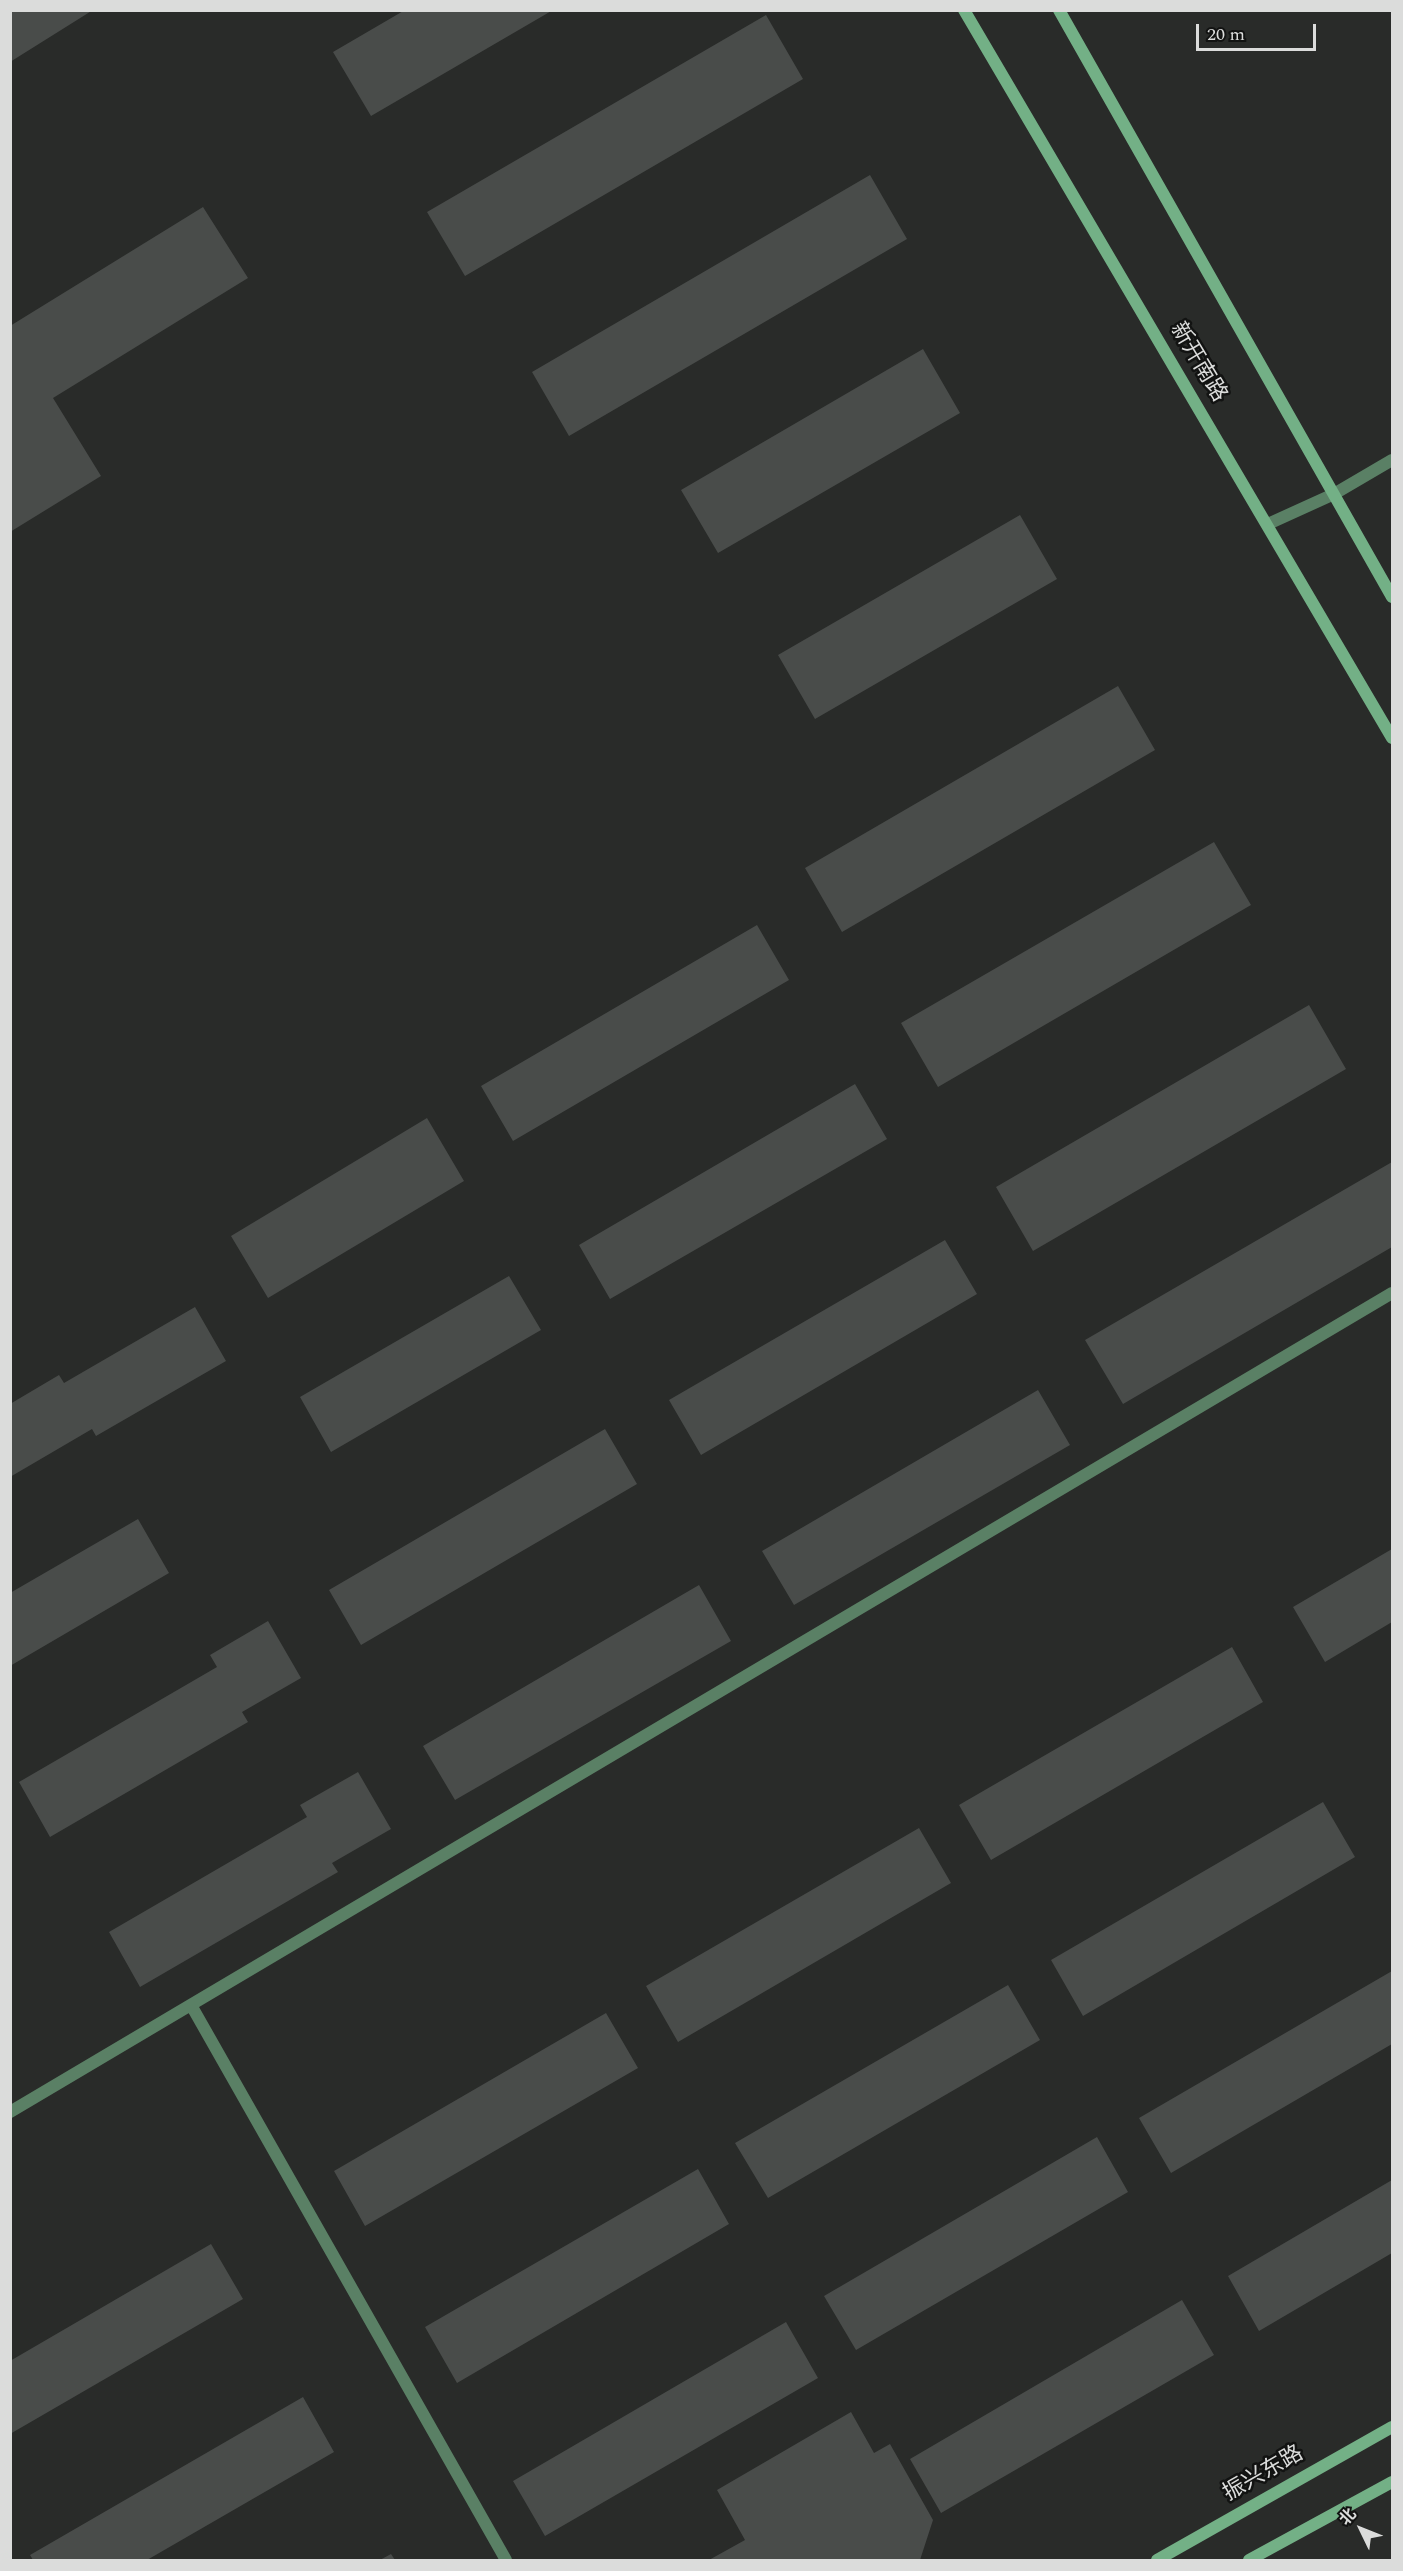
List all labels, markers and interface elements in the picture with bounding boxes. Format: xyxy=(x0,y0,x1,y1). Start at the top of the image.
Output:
scale bar xyxy=(1199,12,1319,50)
text: 20 m xyxy=(1207,21,1245,48)
street label: 新开南路 xyxy=(1163,318,1231,408)
street label: 振兴东路 xyxy=(1219,2442,1309,2508)
north arrow xyxy=(1331,2499,1391,2559)
text: 北 xyxy=(1334,2503,1362,2531)

